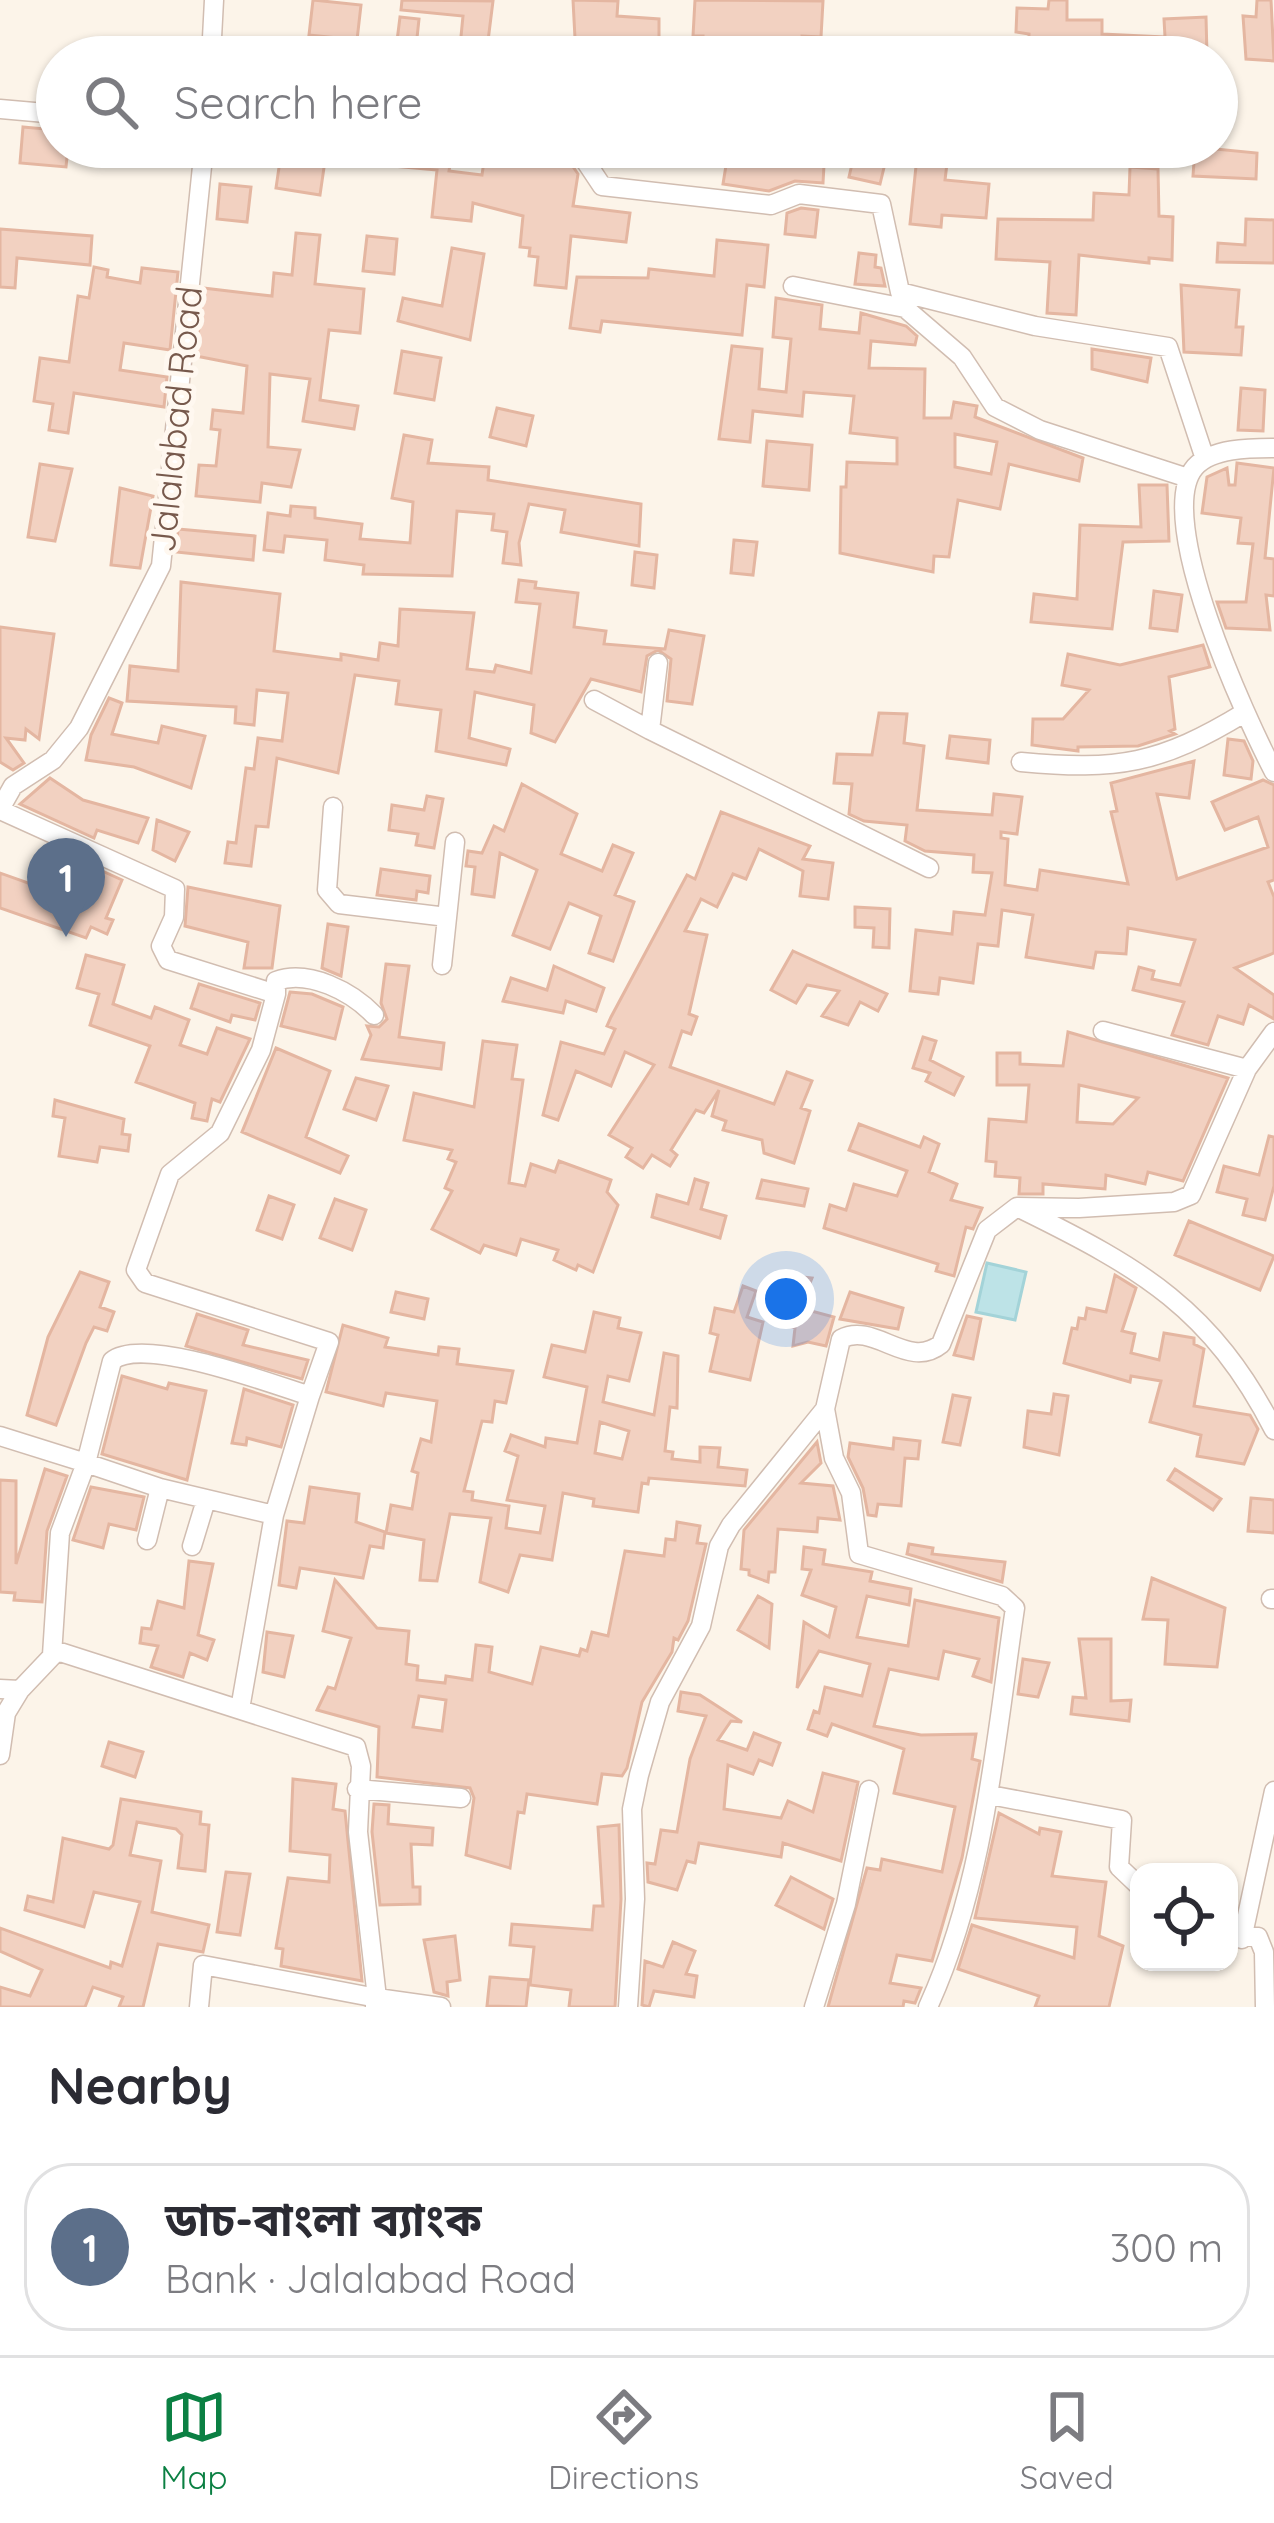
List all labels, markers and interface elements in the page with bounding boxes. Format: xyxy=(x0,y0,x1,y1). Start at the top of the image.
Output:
search box xyxy=(36,36,1238,168)
icon: search xyxy=(78,69,144,135)
text: Search here xyxy=(174,74,422,130)
street label: Jalalabad Road xyxy=(139,284,211,554)
pin: 1 xyxy=(27,838,105,937)
your location xyxy=(756,1269,816,1329)
map controls xyxy=(1130,1863,1238,1971)
button: locate xyxy=(1130,1863,1238,1971)
text: Nearby xyxy=(48,2053,232,2117)
text: ডাচ-বাংলা ব্যাংক xyxy=(165,2191,482,2247)
text: 1 xyxy=(82,2223,98,2272)
text: 300 m xyxy=(1110,2223,1223,2272)
text: Bank · Jalalabad Road xyxy=(165,2254,576,2303)
tab: Map xyxy=(160,2384,228,2497)
tab: Directions xyxy=(548,2384,699,2497)
tab: Saved xyxy=(1020,2384,1114,2497)

